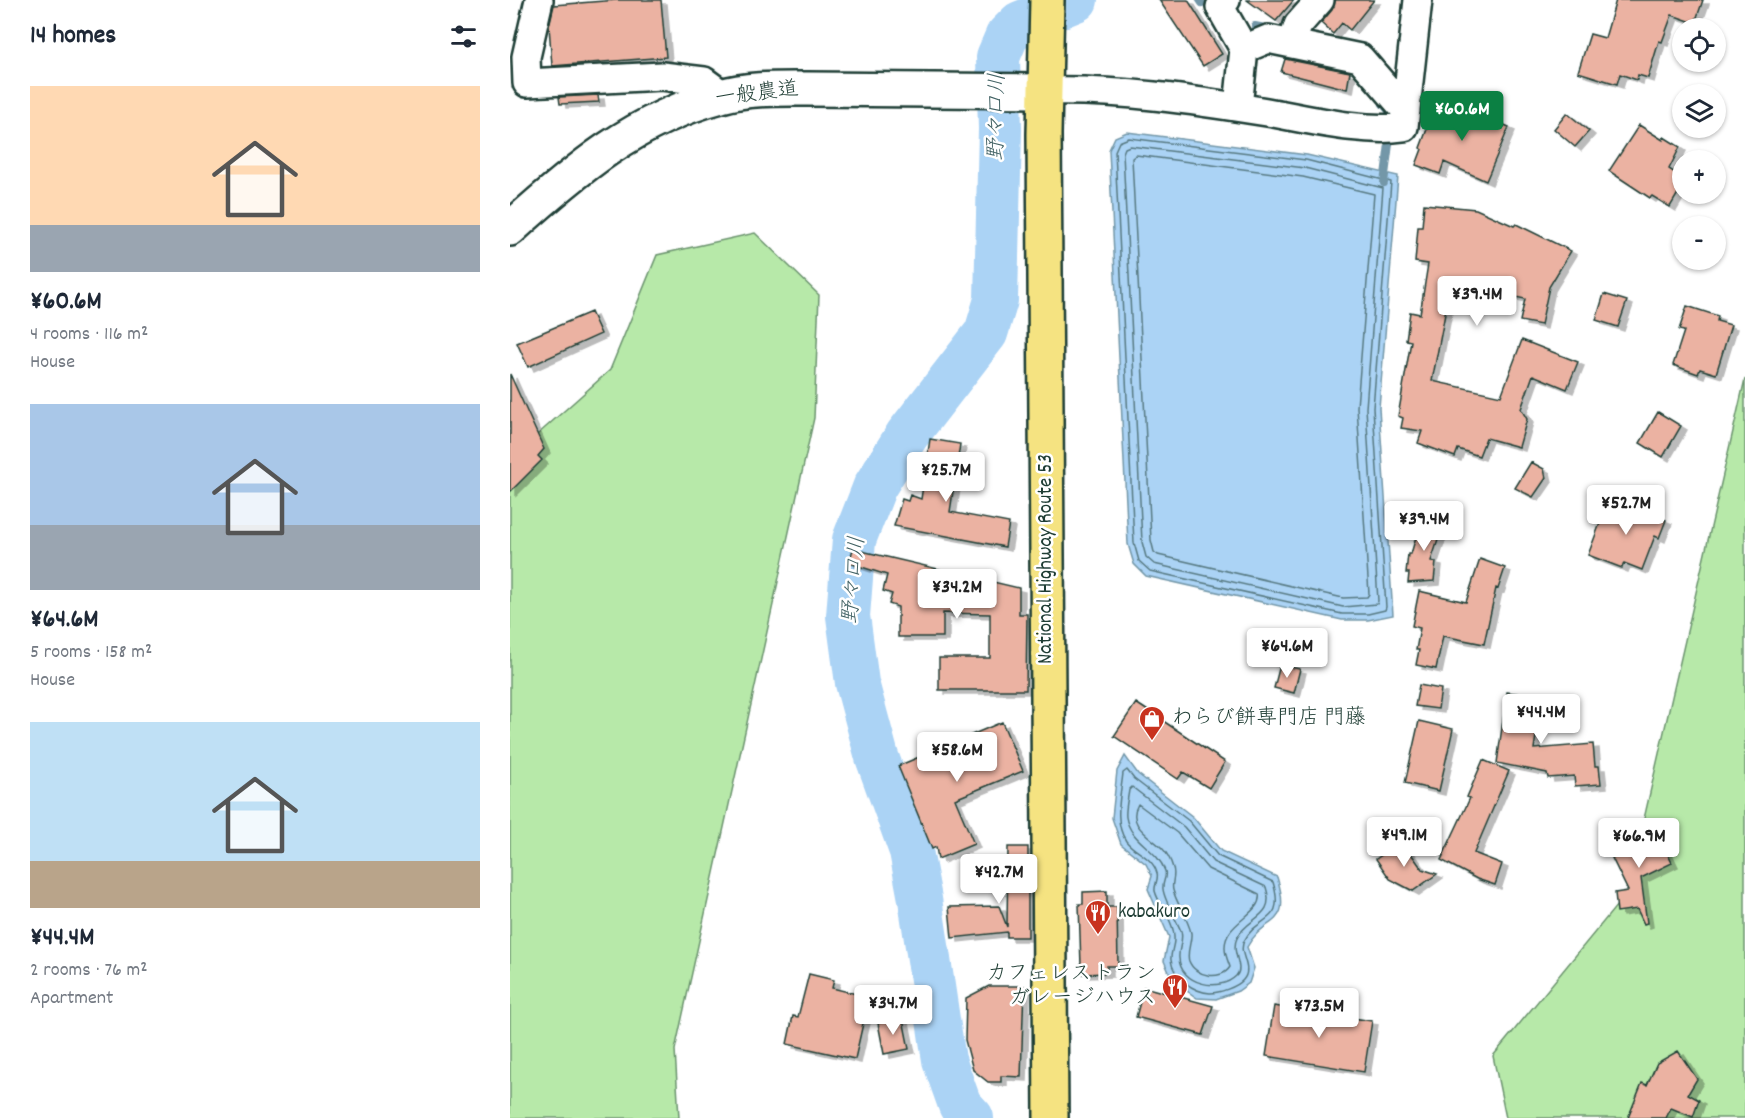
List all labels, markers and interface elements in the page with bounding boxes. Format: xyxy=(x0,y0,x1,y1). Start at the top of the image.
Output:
text: 14 homes xyxy=(30,18,116,55)
map controls xyxy=(1672,18,1726,270)
button: locate xyxy=(1672,18,1726,72)
icon: filters xyxy=(447,20,480,53)
water label: 野々口川 xyxy=(982,73,1014,161)
street label: 一般農道 xyxy=(713,75,801,115)
button: layers xyxy=(1672,84,1726,138)
pin: ¥60.6M xyxy=(1413,91,1511,142)
text: ¥60.6M xyxy=(1434,96,1490,124)
icon: home xyxy=(201,125,309,233)
button: + xyxy=(1672,150,1726,204)
button: − xyxy=(1672,216,1726,270)
pin: ¥39.4M xyxy=(1428,276,1526,327)
text: ¥39.4M xyxy=(1451,281,1503,309)
text: ¥60.6M xyxy=(30,284,102,321)
text: 4 rooms · 116 m² xyxy=(30,321,148,349)
text: House xyxy=(30,349,75,377)
icon: home xyxy=(201,443,309,551)
pin: ¥25.7M xyxy=(897,452,995,503)
street label: National Highway Route 53 xyxy=(1032,454,1062,664)
text: ¥25.7M xyxy=(921,457,971,485)
pin: ¥52.7M xyxy=(1577,485,1675,536)
text: ¥52.7M xyxy=(1601,490,1651,518)
pin: ¥39.4M xyxy=(1375,501,1473,552)
text: ¥39.4M xyxy=(1398,506,1450,534)
water label: 野々口川 xyxy=(836,535,874,625)
pin: ¥34.2M xyxy=(908,569,1006,620)
text: ¥34.2M xyxy=(932,574,982,602)
text: ¥64.6M xyxy=(30,602,98,639)
pin: ¥64.6M xyxy=(1238,628,1336,679)
text: ¥64.6M xyxy=(1261,633,1313,661)
text: 5 rooms · 158 m² xyxy=(30,639,152,667)
text: House xyxy=(30,667,75,695)
pin: ¥44.4M xyxy=(1492,694,1590,745)
text: ¥44.4M xyxy=(1516,699,1566,727)
shop icon: わらび餅専門店 門藤 xyxy=(1137,704,1167,742)
place label: わらび餅専門店 門藤 xyxy=(1172,704,1366,734)
pin: ¥58.6M xyxy=(908,732,1006,783)
text: ¥58.6M xyxy=(931,737,983,765)
icon: home xyxy=(201,761,309,869)
pin: ¥49.1M xyxy=(1355,817,1453,868)
pin: ¥66.9M xyxy=(1590,818,1688,869)
text: ¥49.1M xyxy=(1381,822,1427,850)
text: ¥66.9M xyxy=(1612,823,1666,851)
pin: ¥42.7M xyxy=(950,854,1048,905)
text: ¥42.7M xyxy=(974,859,1024,887)
restaurant icon: kabakuro xyxy=(1083,898,1113,936)
place label: kabakuro xyxy=(1118,898,1190,928)
text: ¥44.4M xyxy=(30,920,95,957)
text: 2 rooms · 76 m² xyxy=(30,957,148,985)
place label: カフェレストラン ガレージハウス xyxy=(986,960,1156,1014)
restaurant icon: カフェレストラン ガレージハウス xyxy=(1160,972,1190,1010)
text: Apartment xyxy=(30,985,113,1013)
pin: ¥34.7M xyxy=(844,985,942,1036)
pin: ¥73.5M xyxy=(1270,988,1368,1039)
text: ¥34.7M xyxy=(868,990,918,1018)
text: ¥73.5M xyxy=(1294,993,1344,1021)

